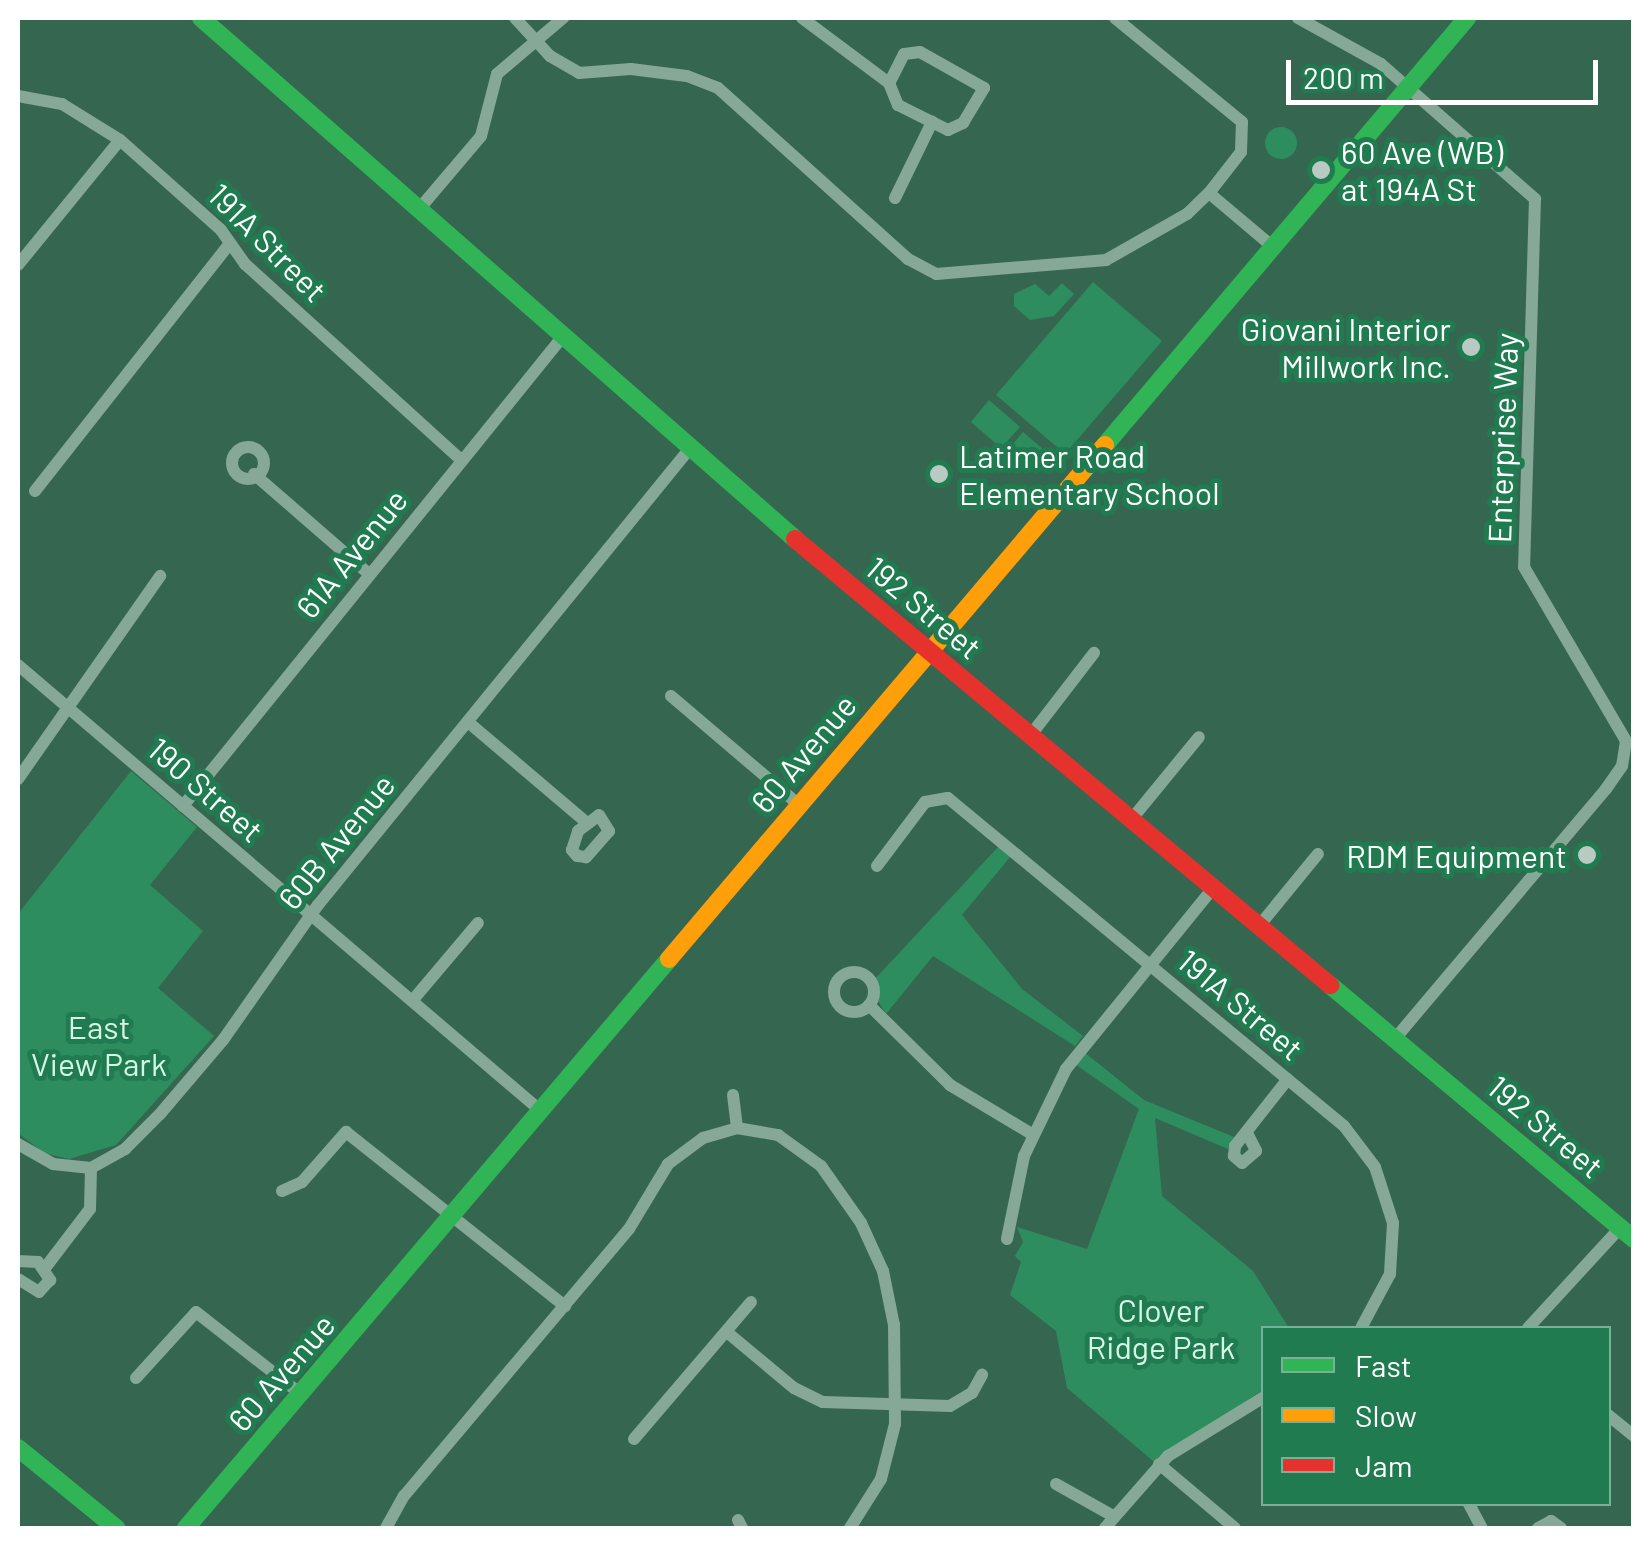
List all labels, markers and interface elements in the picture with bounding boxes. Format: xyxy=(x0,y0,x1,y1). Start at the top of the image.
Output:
scale bar xyxy=(1291,40,1604,102)
text: 200 m xyxy=(1303,59,1384,95)
place label: 60 Ave (WB) at 194A St xyxy=(1341,133,1503,208)
marker: 60 Ave (WB) at 194A St xyxy=(1310,159,1332,181)
street label: 191A Street xyxy=(201,175,335,309)
place label: Giovani Interior Millwork Inc. xyxy=(1241,310,1451,385)
street label: Enterprise Way xyxy=(1479,332,1525,544)
marker: Giovani Interior Millwork Inc. xyxy=(1460,336,1482,358)
place label: Latimer Road Elementary School xyxy=(959,437,1220,512)
marker: Latimer Road Elementary School xyxy=(928,463,950,485)
street label: 61A Avenue xyxy=(287,481,415,625)
street label: 192 Street xyxy=(859,548,989,666)
street label: 60 Avenue xyxy=(742,686,864,820)
street label: 190 Street xyxy=(141,729,271,849)
street label: 60B Avenue xyxy=(270,766,402,916)
place label: RDM Equipment xyxy=(1346,836,1567,874)
marker: RDM Equipment xyxy=(1576,844,1598,866)
street label: 191A Street xyxy=(1171,941,1311,1067)
park label: East View Park xyxy=(31,1008,167,1083)
street label: 192 Street xyxy=(1481,1067,1611,1185)
park label: Clover Ridge Park xyxy=(1087,1291,1235,1366)
street label: 60 Avenue xyxy=(220,1306,342,1438)
legend xyxy=(1261,1326,1611,1506)
text: Fast xyxy=(1355,1347,1412,1383)
text: Slow xyxy=(1355,1397,1417,1433)
text: Jam xyxy=(1355,1447,1412,1483)

